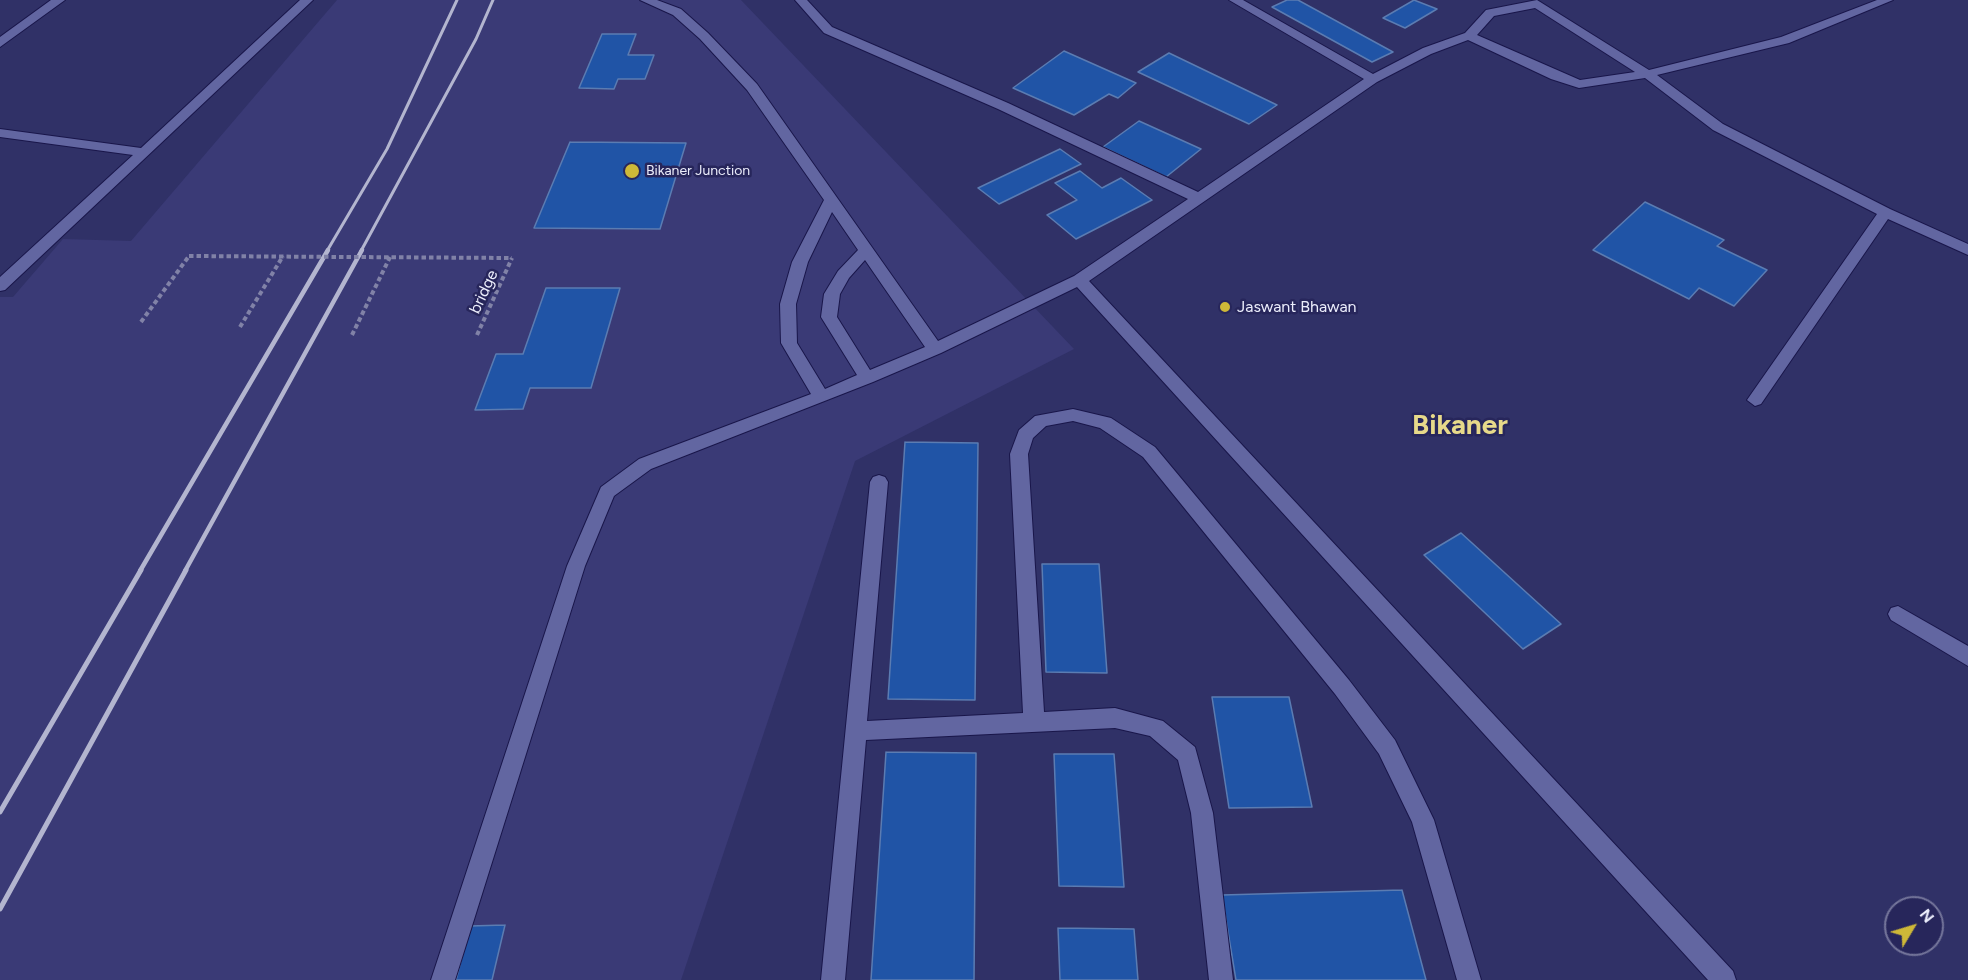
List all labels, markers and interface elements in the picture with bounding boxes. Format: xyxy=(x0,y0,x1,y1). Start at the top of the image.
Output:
marker: Bikaner Junction xyxy=(623,162,641,180)
place label: Bikaner Junction xyxy=(646,163,750,179)
street label: bridge xyxy=(466,267,502,317)
place label: Jaswant Bhawan xyxy=(1237,297,1356,317)
marker: Jaswant Bhawan xyxy=(1218,300,1232,314)
district label: Bikaner xyxy=(1412,409,1508,443)
north arrow xyxy=(1884,896,1944,956)
text: N xyxy=(1916,905,1938,927)

